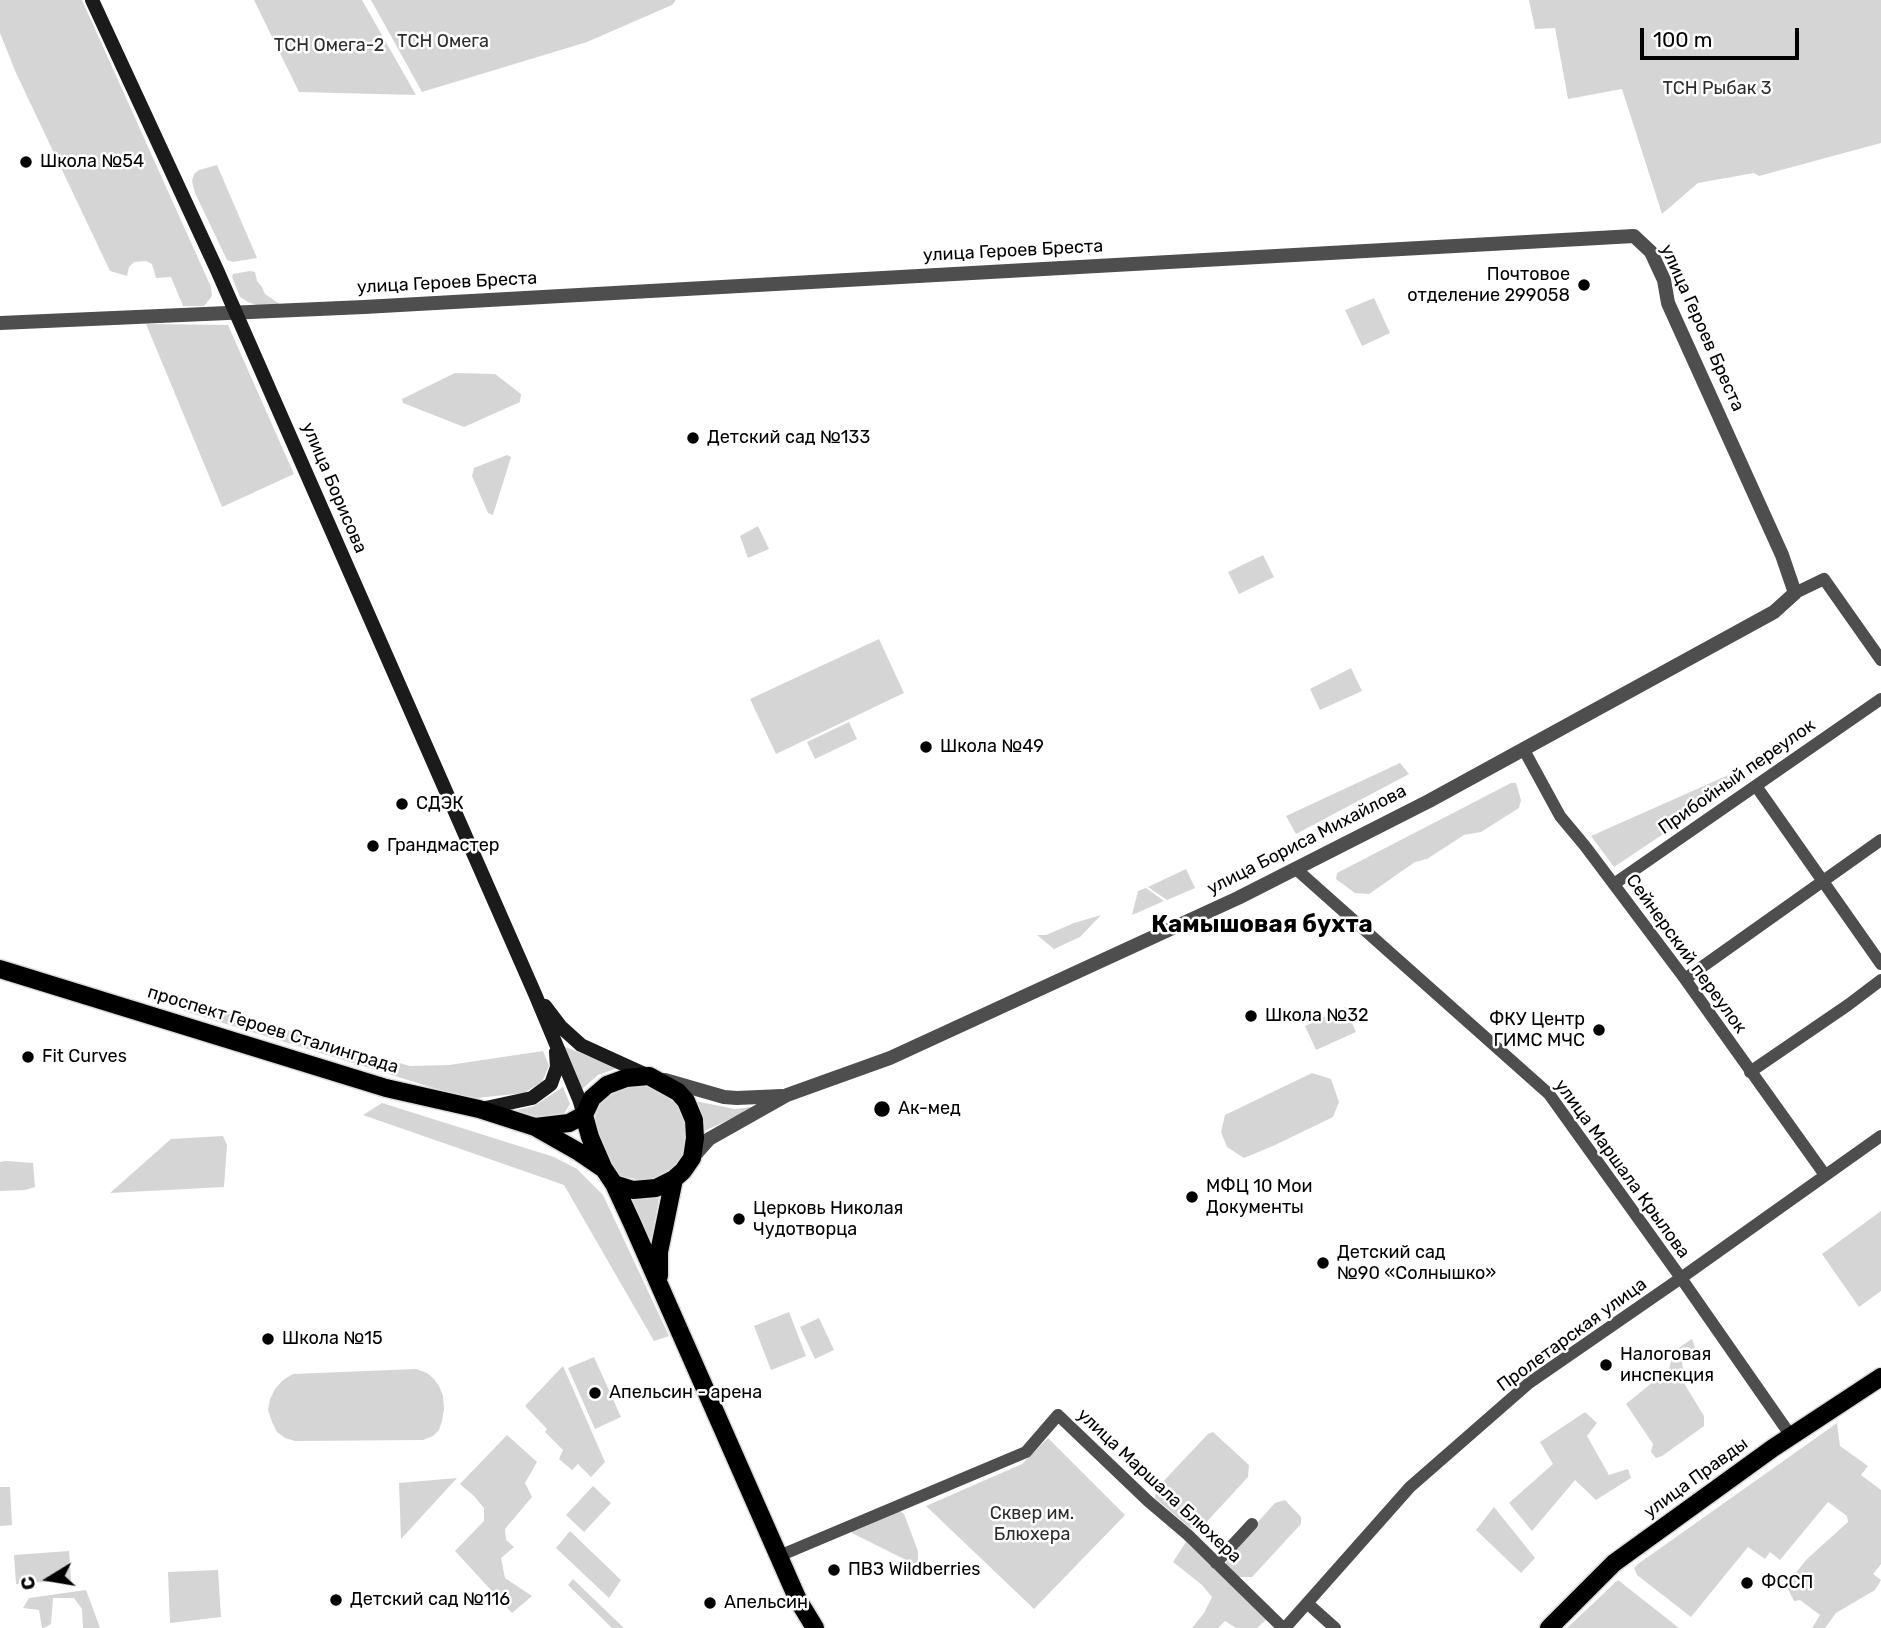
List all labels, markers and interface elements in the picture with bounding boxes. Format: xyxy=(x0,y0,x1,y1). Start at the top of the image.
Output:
scale bar xyxy=(1643,14,1802,58)
text: 100 m xyxy=(1653,27,1712,52)
park label: ТСН Омега xyxy=(397,31,489,53)
park label: ТСН Омега-2 xyxy=(274,35,384,57)
park label: ТСН Рыбак 3 xyxy=(1662,78,1772,100)
place label: Школа №54 xyxy=(40,151,144,173)
marker: Школа №54 xyxy=(18,154,34,170)
street label: улица Героев Бреста xyxy=(922,235,1104,267)
street label: улица Героев Бреста xyxy=(1655,241,1749,415)
place label: Почтовое отделение 299058 xyxy=(1407,264,1570,306)
street label: улица Героев Бреста xyxy=(356,267,538,299)
marker: Почтовое отделение 299058 xyxy=(1576,277,1592,293)
street label: улица Борисова xyxy=(297,419,371,557)
place label: Детский сад №133 xyxy=(707,427,870,449)
marker: Детский сад №133 xyxy=(685,430,701,446)
street label: Прибойный переулок xyxy=(1655,715,1819,839)
place label: Школа №49 xyxy=(940,736,1044,758)
marker: Школа №49 xyxy=(918,739,934,755)
street label: улица Бориса Михайлова xyxy=(1204,780,1410,900)
place label: СДЭК xyxy=(416,793,464,815)
marker: СДЭК xyxy=(394,796,410,812)
place label: Грандмастер xyxy=(387,835,499,857)
marker: Грандмастер xyxy=(365,838,381,854)
street label: Сейнерский переулок xyxy=(1621,870,1751,1038)
district label: Камышовая бухта xyxy=(1151,911,1373,939)
street label: проспект Героев Сталинграда xyxy=(145,981,401,1079)
place label: Школа №32 xyxy=(1265,1005,1369,1027)
marker: Школа №32 xyxy=(1243,1008,1259,1024)
place label: ФКУ Центр ГИМС МЧС xyxy=(1489,1009,1585,1052)
marker: ФКУ Центр ГИМС МЧС xyxy=(1591,1022,1607,1038)
place label: Fit Curves xyxy=(42,1046,127,1068)
marker: Fit Curves xyxy=(20,1049,36,1065)
street label: улица Маршала Крылова xyxy=(1550,1075,1694,1263)
place label: Ак-мед xyxy=(898,1098,961,1120)
marker: Ак-мед xyxy=(872,1099,892,1119)
place label: МФЦ 10 Мои Документы xyxy=(1206,1176,1312,1218)
marker: МФЦ 10 Мои Документы xyxy=(1184,1189,1200,1205)
place label: Церковь Николая Чудотворца xyxy=(753,1198,903,1240)
marker: Церковь Николая Чудотворца xyxy=(731,1211,747,1227)
place label: Детский сад №90 «Солнышко» xyxy=(1337,1242,1496,1284)
marker: Детский сад №90 «Солнышко» xyxy=(1315,1255,1331,1271)
street label: Пролетарская улица xyxy=(1493,1273,1651,1397)
place label: Школа №15 xyxy=(282,1328,383,1350)
marker: Школа №15 xyxy=(260,1331,276,1347)
place label: Налоговая инспекция xyxy=(1620,1344,1714,1386)
marker: Налоговая инспекция xyxy=(1598,1357,1614,1373)
place label: Апельсин - арена xyxy=(609,1382,762,1404)
marker: Апельсин - арена xyxy=(587,1385,603,1401)
street label: улица Маршала Блюхера xyxy=(1072,1404,1246,1568)
street label: улица Правды xyxy=(1640,1433,1752,1523)
park label: Сквер им. Блюхера xyxy=(990,1503,1074,1546)
north arrow xyxy=(14,1544,84,1614)
place label: ПВЗ Wildberries xyxy=(848,1559,980,1581)
marker: ПВЗ Wildberries xyxy=(826,1562,842,1578)
place label: ФССП xyxy=(1761,1572,1813,1594)
text: С xyxy=(15,1574,40,1592)
marker: ФССП xyxy=(1739,1575,1755,1591)
place label: Детский сад №116 xyxy=(350,1589,510,1611)
marker: Детский сад №116 xyxy=(328,1592,344,1608)
place label: Апельсин xyxy=(724,1592,808,1614)
marker: Апельсин xyxy=(702,1595,718,1611)

